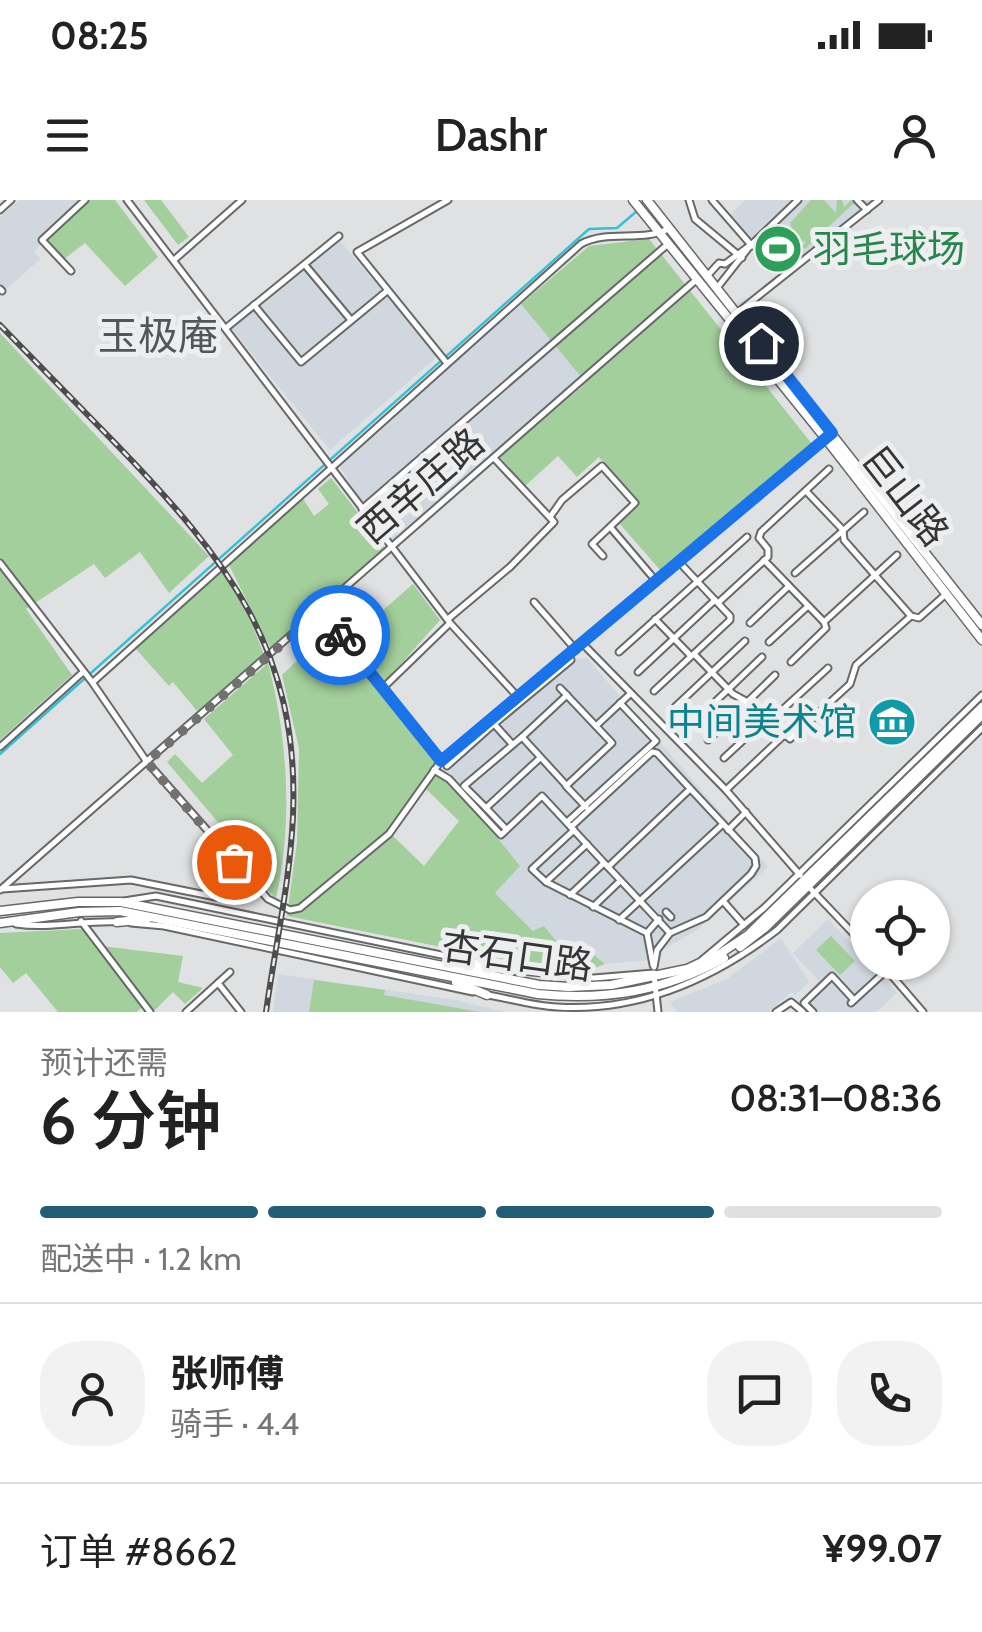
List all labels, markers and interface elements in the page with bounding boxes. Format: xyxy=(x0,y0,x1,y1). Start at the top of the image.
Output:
text: 08:25 xyxy=(50,12,149,59)
icon: menu xyxy=(40,108,95,163)
text: Dashr xyxy=(435,108,547,162)
icon: person xyxy=(887,108,942,163)
sports icon: 羽毛球场 xyxy=(752,223,804,275)
place label: 羽毛球场 xyxy=(813,225,965,272)
pin xyxy=(719,301,804,386)
district label: 玉极庵 xyxy=(98,311,218,360)
icon: home xyxy=(734,316,789,371)
street label: 西辛庄路 xyxy=(348,418,493,553)
street label: 巨山路 xyxy=(852,436,959,555)
courier xyxy=(290,585,390,685)
icon: bike xyxy=(313,608,368,663)
museum icon: 中间美术馆 xyxy=(866,696,918,748)
place label: 中间美术馆 xyxy=(667,698,857,745)
pin xyxy=(192,820,277,905)
icon: bag xyxy=(207,835,262,890)
map controls xyxy=(850,880,950,980)
button: locate xyxy=(850,880,950,980)
street label: 杏石口路 xyxy=(439,922,596,989)
text: 预计还需 xyxy=(40,1043,168,1082)
text: 08:31–08:36 xyxy=(729,1074,942,1121)
text: 6 分钟 xyxy=(40,1081,221,1160)
text: 配送中 · 1.2 km xyxy=(40,1239,241,1278)
button: person xyxy=(40,1341,145,1446)
button: chat xyxy=(707,1341,812,1446)
button: phone xyxy=(837,1341,942,1446)
text: 张师傅 xyxy=(170,1350,284,1397)
text: 骑手 · 4.4 xyxy=(170,1404,299,1443)
text: ¥99.07 xyxy=(823,1525,942,1572)
text: 订单 #8662 xyxy=(40,1528,237,1575)

